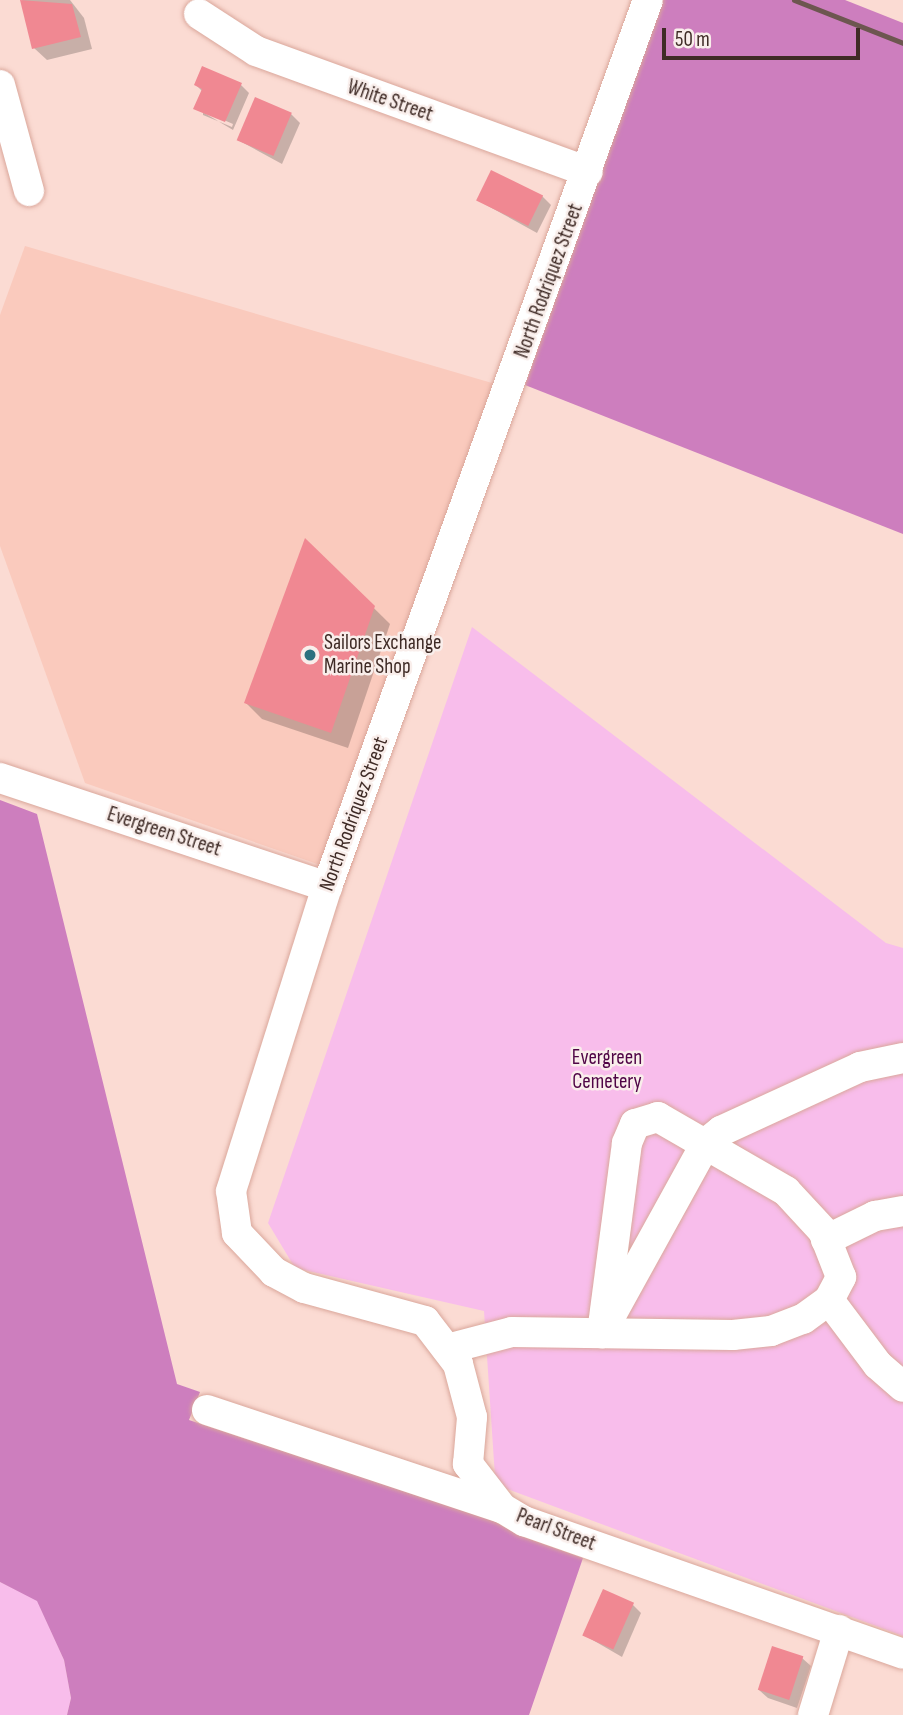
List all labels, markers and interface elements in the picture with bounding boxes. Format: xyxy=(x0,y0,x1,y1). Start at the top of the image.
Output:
scale bar xyxy=(665,14,863,58)
text: 50 m xyxy=(675,27,710,52)
street label: White Street xyxy=(344,75,436,127)
street label: North Rodriquez Street xyxy=(509,200,589,362)
place label: Sailors Exchange Marine Shop xyxy=(324,630,442,680)
marker: Sailors Exchange Marine Shop xyxy=(302,647,318,663)
street label: North Rodriquez Street xyxy=(314,733,394,895)
street label: Evergreen Street xyxy=(104,802,224,862)
park label: Evergreen Cemetery xyxy=(572,1045,642,1095)
street label: Pearl Street xyxy=(513,1503,599,1557)

